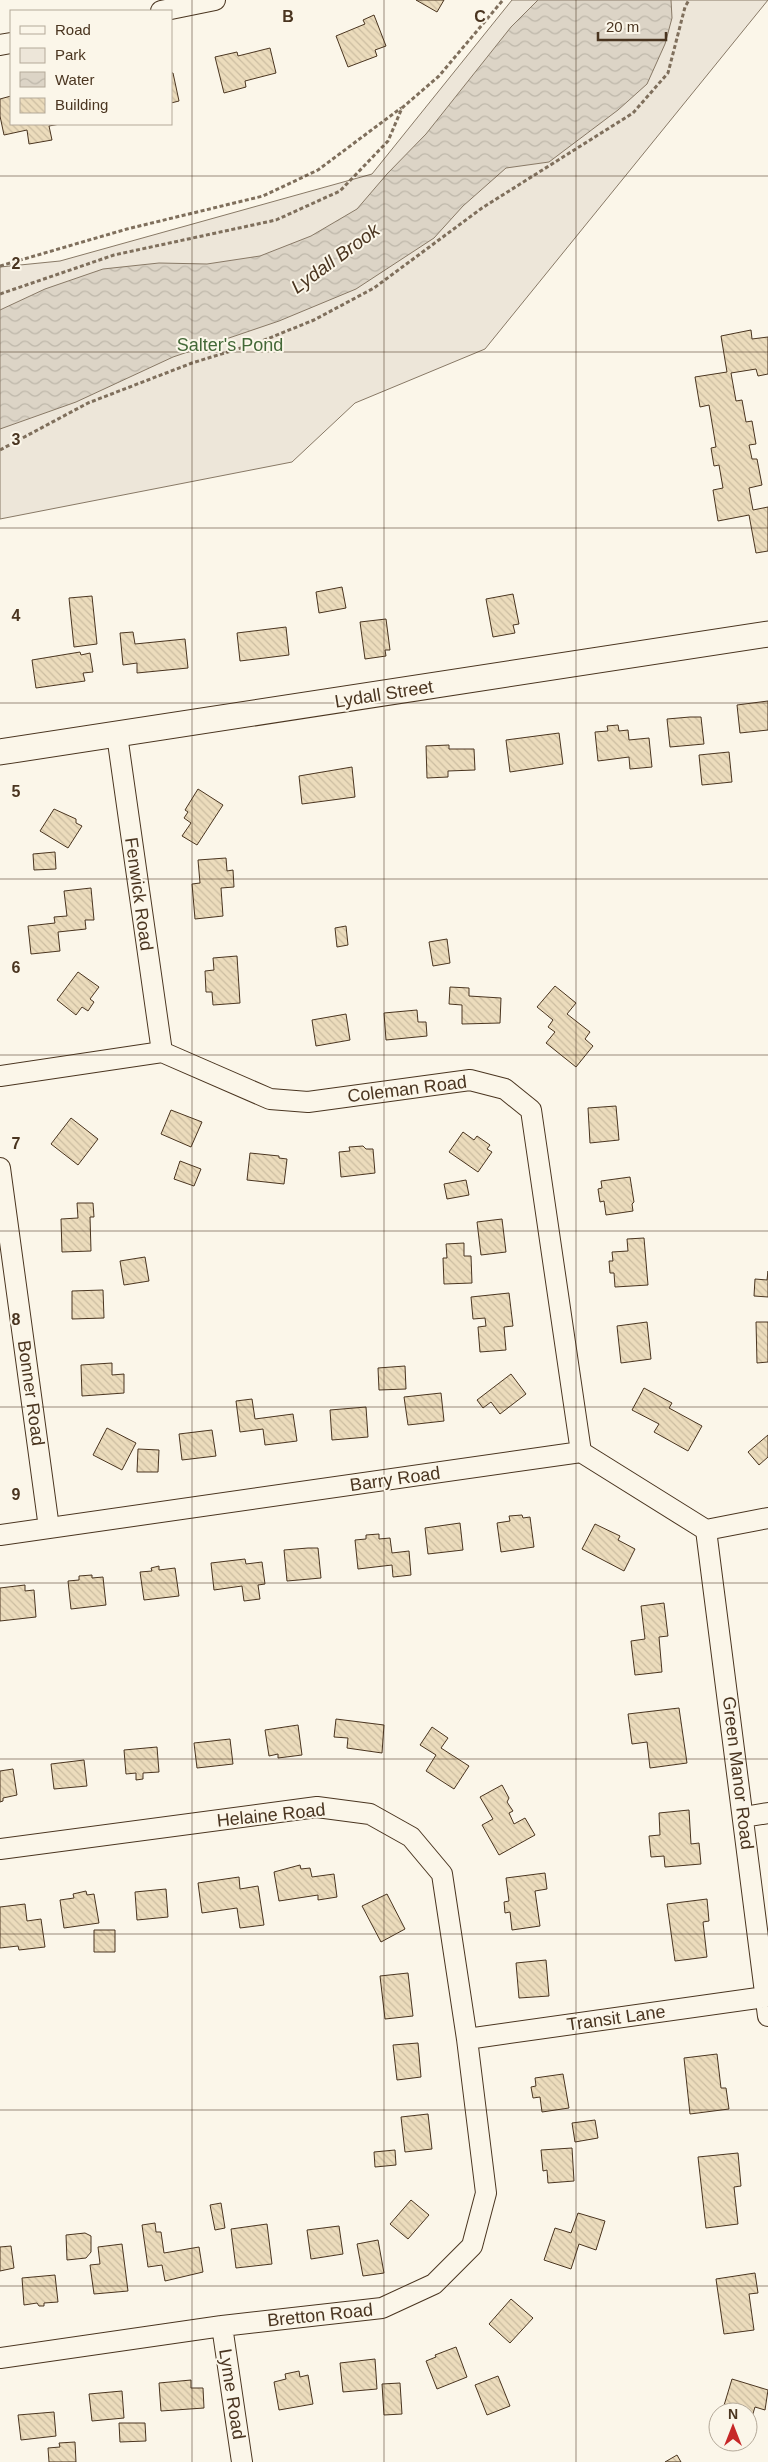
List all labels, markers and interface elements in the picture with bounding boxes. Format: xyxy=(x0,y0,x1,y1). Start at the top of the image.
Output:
text: B xyxy=(282,8,294,25)
text: C xyxy=(474,8,486,25)
legend xyxy=(10,10,172,125)
scale bar xyxy=(598,10,666,42)
text: 20 m xyxy=(606,18,639,35)
text: Road xyxy=(55,21,91,38)
text: Park xyxy=(55,46,86,63)
text: Water xyxy=(55,71,94,88)
text: Building xyxy=(55,96,108,113)
water label: Lydall Brook xyxy=(287,218,385,298)
text: 2 xyxy=(12,255,21,272)
park label: Salter's Pond xyxy=(177,335,283,355)
text: 3 xyxy=(12,431,21,448)
text: 4 xyxy=(12,607,21,624)
street label: Lydall Street xyxy=(333,676,435,712)
text: 5 xyxy=(12,783,21,800)
street label: Fenwick Road xyxy=(121,836,157,952)
text: 6 xyxy=(12,959,21,976)
street label: Coleman Road xyxy=(346,1072,468,1106)
text: 7 xyxy=(12,1135,21,1152)
text: 8 xyxy=(12,1311,21,1328)
street label: Bonner Road xyxy=(14,1339,48,1447)
street label: Barry Road xyxy=(349,1463,441,1495)
text: 9 xyxy=(12,1486,21,1503)
street label: Green Manor Road xyxy=(719,1695,757,1851)
street label: Helaine Road xyxy=(216,1799,326,1831)
street label: Transit Lane xyxy=(565,2001,667,2035)
street label: Bretton Road xyxy=(266,2300,374,2330)
street label: Lyme Road xyxy=(215,2347,249,2441)
north arrow xyxy=(708,2402,758,2452)
text: N xyxy=(728,2406,738,2422)

